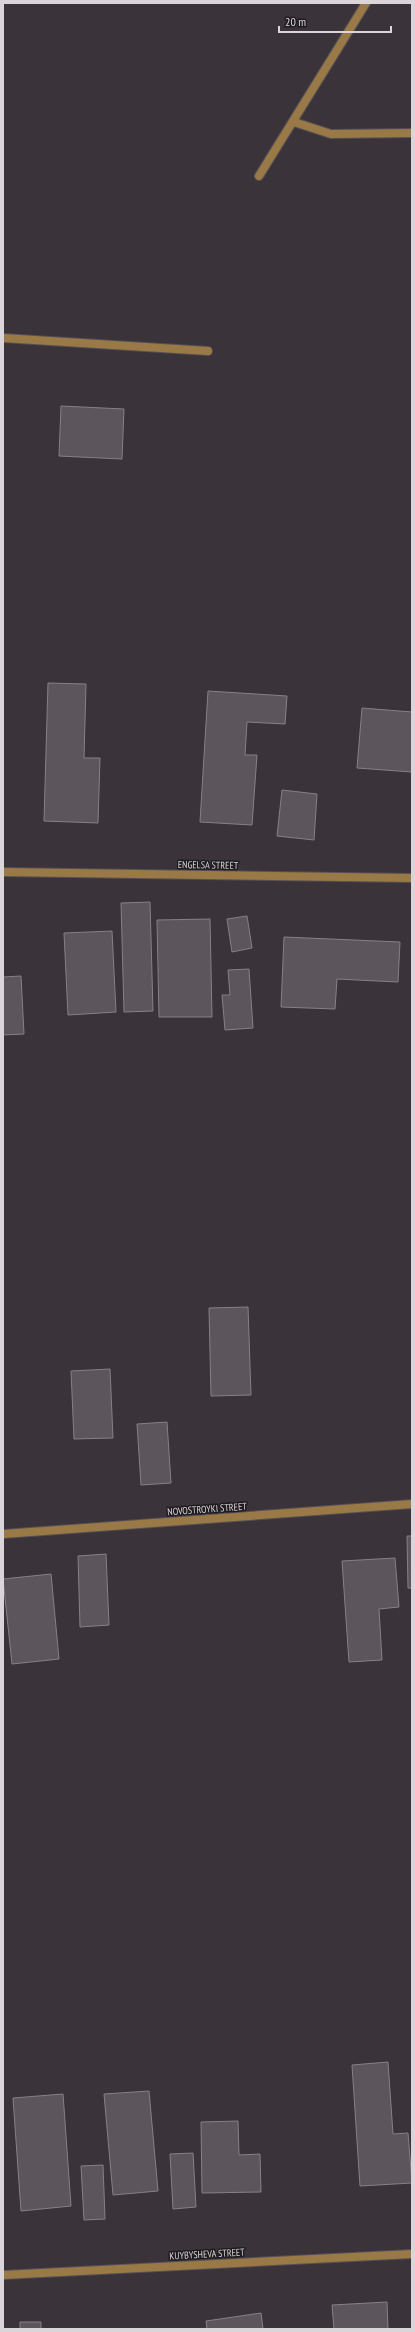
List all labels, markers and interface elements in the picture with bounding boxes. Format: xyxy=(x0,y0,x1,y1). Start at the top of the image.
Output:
scale bar xyxy=(279,8,391,34)
text: 20 m xyxy=(285,14,306,29)
street label: ENGELSA STREET xyxy=(178,858,239,872)
street label: NOVOSTROYKI STREET xyxy=(167,1500,248,1518)
street label: KUYBYSHEVA STREET xyxy=(169,2246,245,2262)

